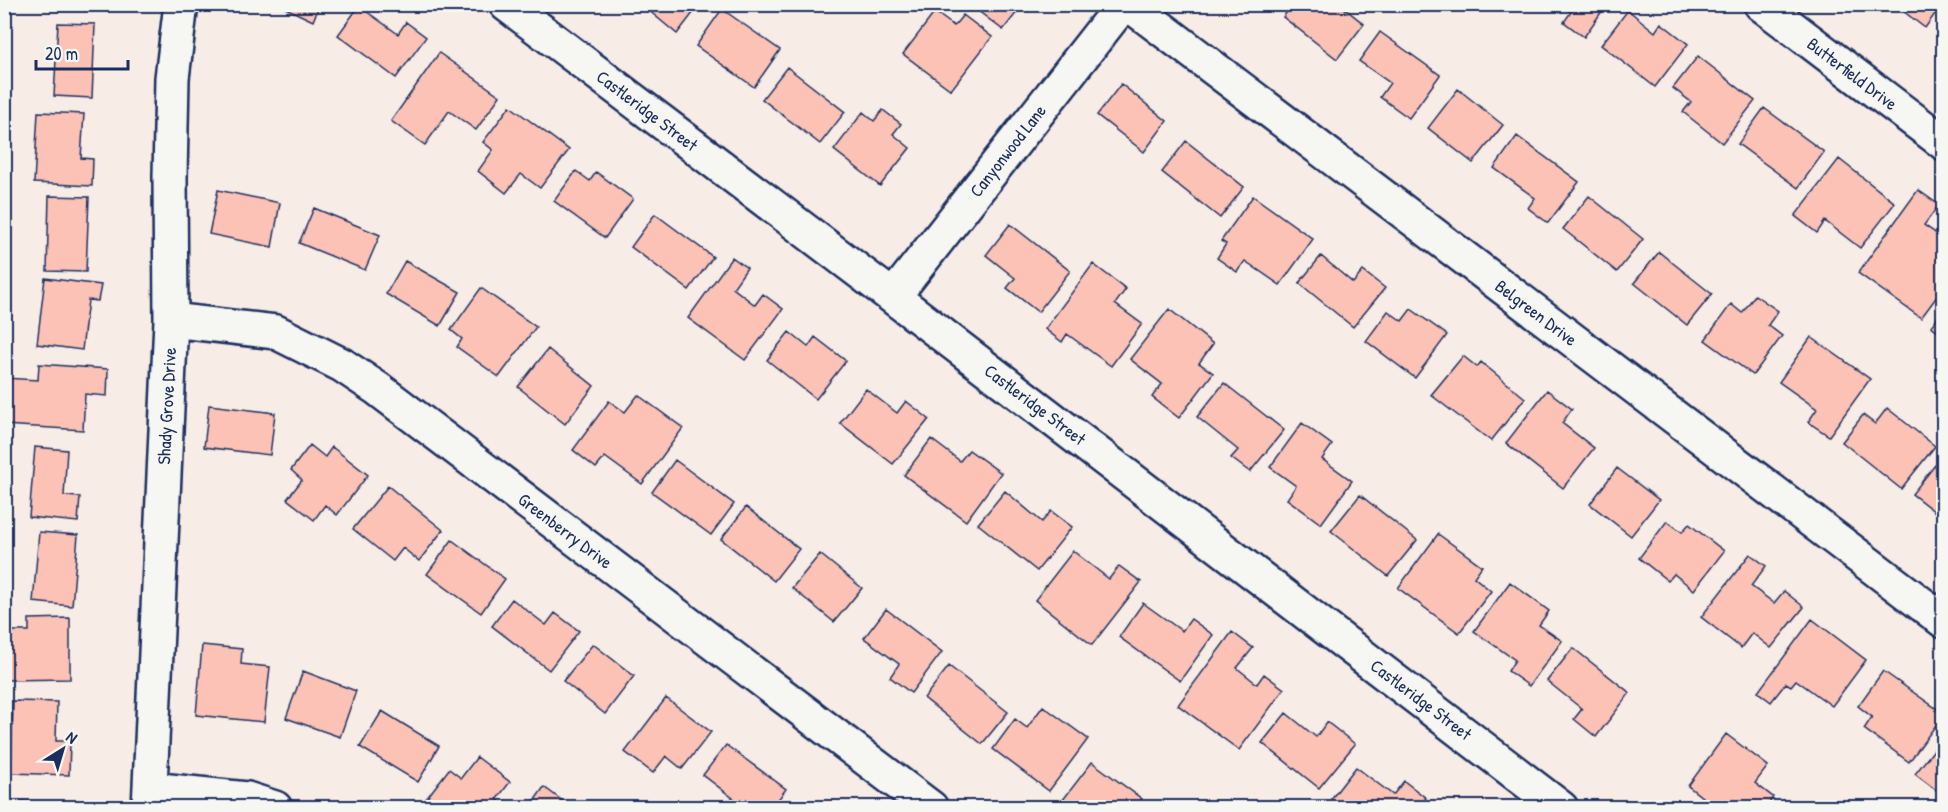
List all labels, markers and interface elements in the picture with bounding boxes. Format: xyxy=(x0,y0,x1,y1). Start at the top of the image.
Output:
street label: Butterfield Drive xyxy=(1802,31,1903,116)
scale bar xyxy=(36,33,128,71)
text: 20 m xyxy=(45,41,78,66)
street label: Castleridge Street xyxy=(591,64,704,158)
street label: Canyonwood Lane xyxy=(964,99,1052,202)
street label: Belgreen Drive xyxy=(1490,274,1582,352)
street label: Shady Grove Drive xyxy=(151,347,182,465)
street label: Castleridge Street xyxy=(979,358,1092,452)
street label: Greenberry Drive xyxy=(513,487,618,574)
street label: Castleridge Street xyxy=(1365,653,1478,747)
north arrow xyxy=(33,719,93,779)
text: N xyxy=(62,726,82,749)

